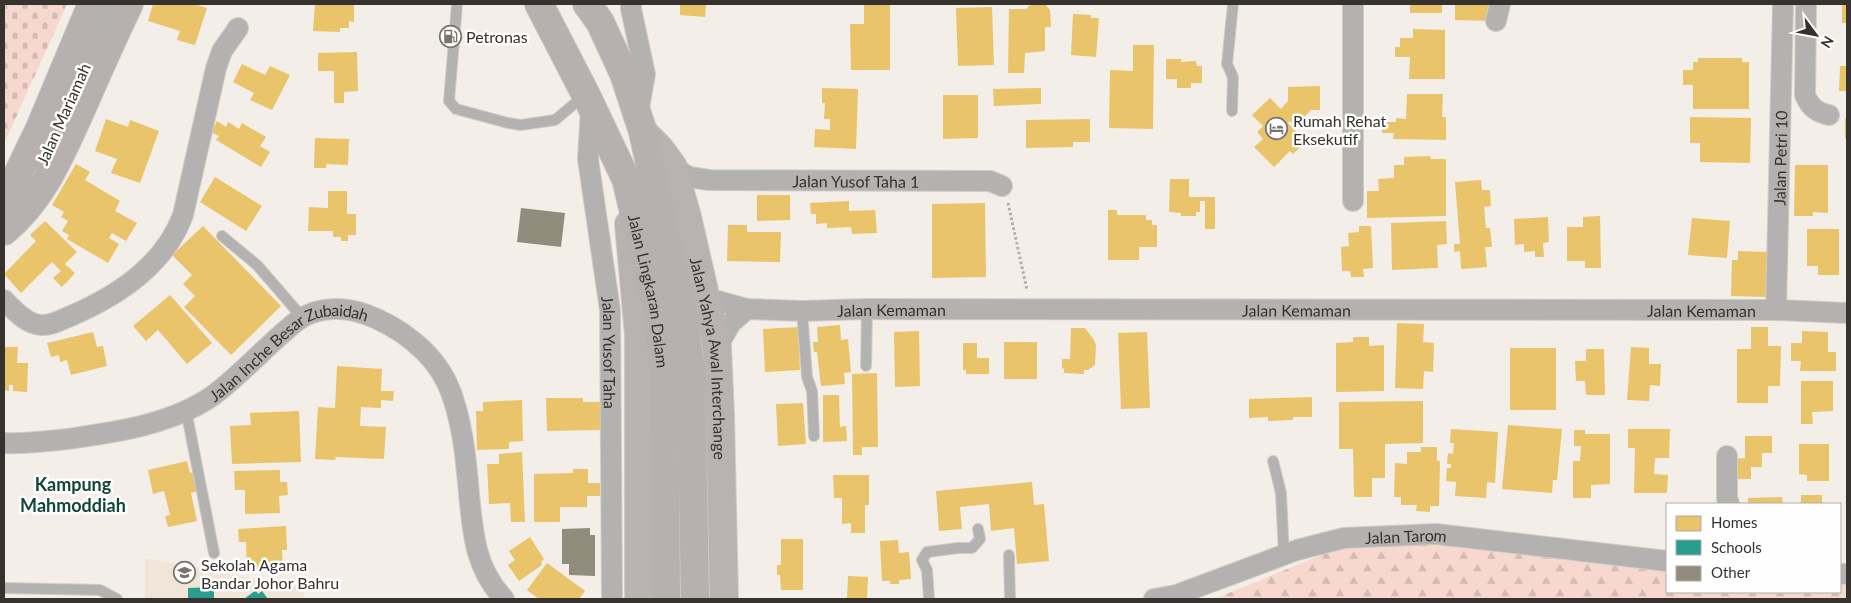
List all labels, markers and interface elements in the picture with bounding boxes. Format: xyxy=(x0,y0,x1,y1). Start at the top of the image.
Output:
north arrow xyxy=(1791,10,1841,60)
fuel station icon: Petronas xyxy=(438,24,462,48)
place label: Petronas xyxy=(466,27,528,46)
text: N xyxy=(1817,33,1838,51)
street label: Jalan Mariamah xyxy=(32,60,94,168)
street label: Jalan Petri 10 xyxy=(1769,110,1790,206)
place label: Rumah Rehat Eksekutif xyxy=(1293,111,1386,148)
hotel icon: Rumah Rehat Eksekutif xyxy=(1265,117,1289,141)
street label: Jalan Yusof Taha 1 xyxy=(792,171,919,190)
street label: Jalan Lingkaran Dalam xyxy=(625,212,673,369)
street label: Jalan Yahya Awal Interchange xyxy=(687,255,730,460)
street label: Jalan Yusof Taha xyxy=(599,294,620,409)
street label: Jalan Kemaman xyxy=(837,299,946,319)
street label: Jalan Inche Besar Zubaidah xyxy=(205,300,371,405)
street label: Jalan Kemaman xyxy=(1242,300,1351,319)
street label: Jalan Kemaman xyxy=(1647,300,1756,319)
district label: Kampung Mahmoddiah xyxy=(20,473,126,516)
legend xyxy=(1666,503,1841,593)
text: Homes xyxy=(1711,513,1757,531)
street label: Jalan Tarom xyxy=(1365,524,1448,547)
text: Schools xyxy=(1711,538,1762,556)
place label: Sekolah Agama Bandar Johor Bahru xyxy=(201,555,339,592)
school or university icon: Sekolah Agama Bandar Johor Bahru xyxy=(173,561,197,585)
text: Other xyxy=(1711,563,1751,581)

